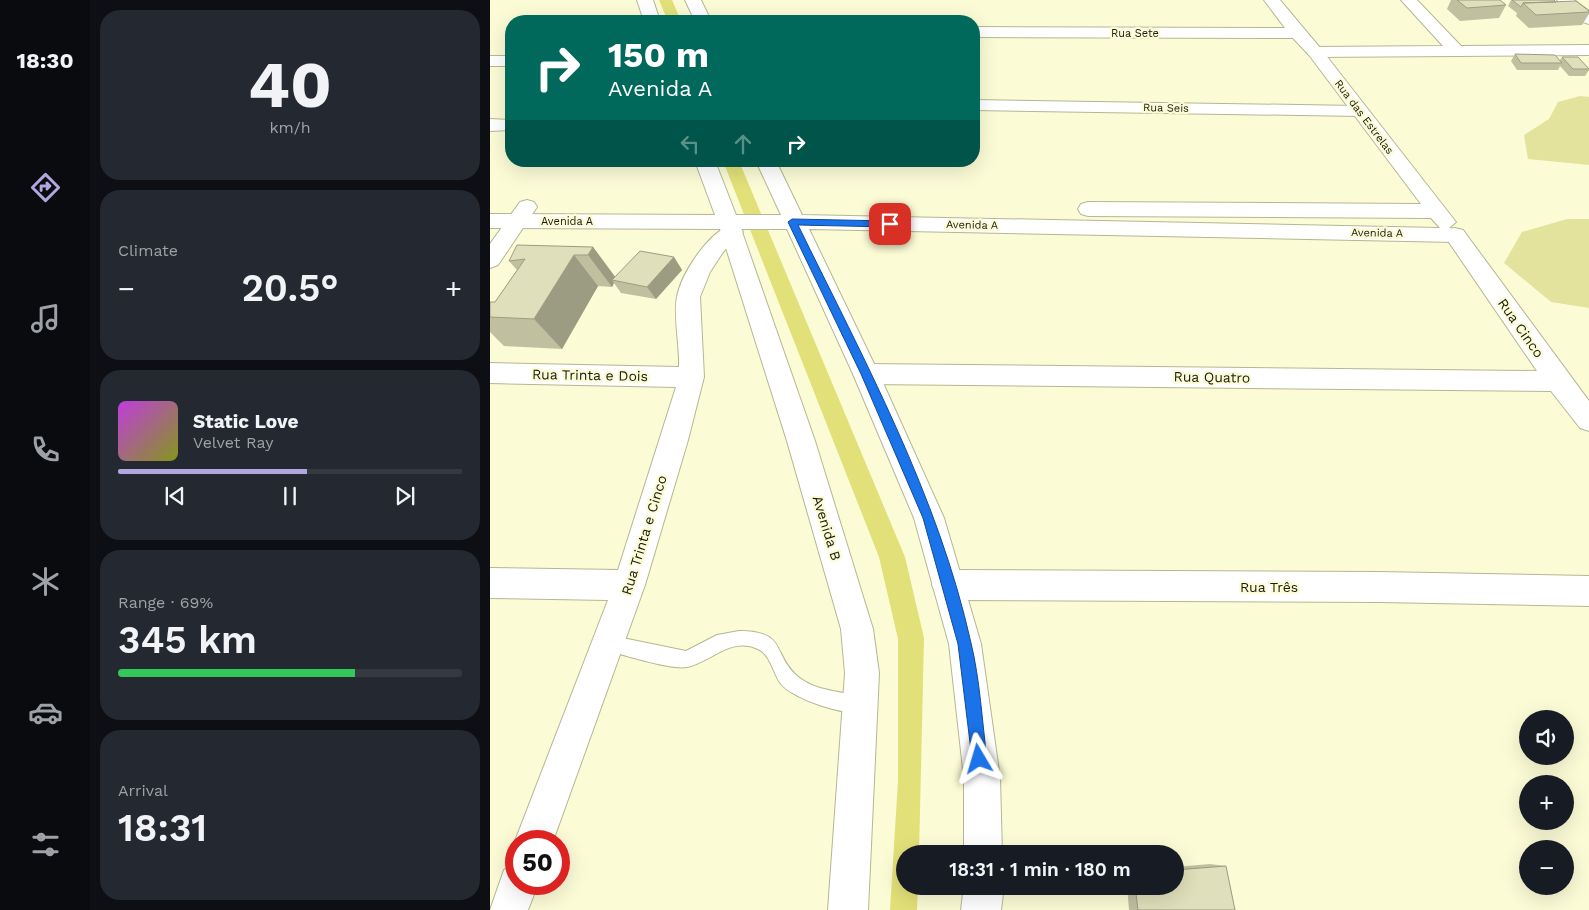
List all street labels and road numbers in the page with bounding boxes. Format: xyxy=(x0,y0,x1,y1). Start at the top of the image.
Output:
street label: Rua Sete xyxy=(1111,27,1159,40)
street label: Rua das Estrelas xyxy=(1332,77,1396,157)
street label: Rua Seis xyxy=(1143,101,1189,115)
street label: Avenida A xyxy=(541,215,593,228)
street label: Avenida A xyxy=(946,218,998,232)
street label: Avenida A xyxy=(1351,226,1403,240)
street label: Rua Cinco xyxy=(1495,295,1547,361)
street label: Rua Trinta e Dois xyxy=(532,366,648,384)
street label: Rua Quatro xyxy=(1174,368,1250,386)
street label: Rua Trinta e Cinco xyxy=(618,473,670,597)
street label: Avenida B xyxy=(810,494,844,562)
street label: Rua Três xyxy=(1240,579,1298,595)

